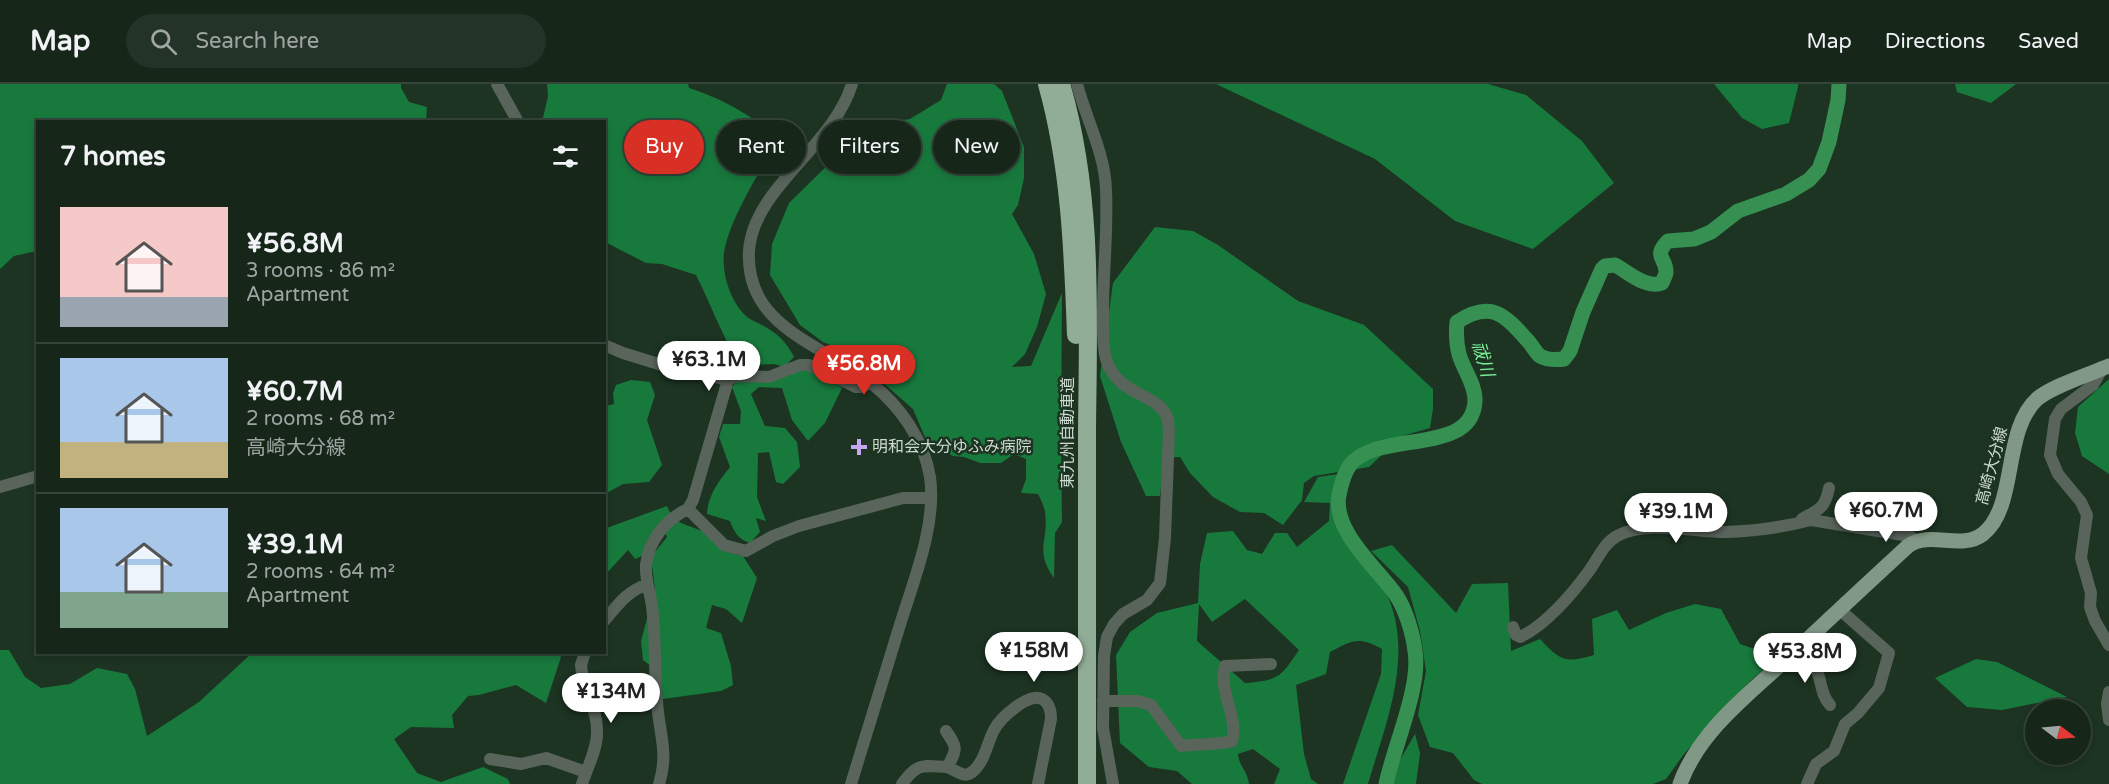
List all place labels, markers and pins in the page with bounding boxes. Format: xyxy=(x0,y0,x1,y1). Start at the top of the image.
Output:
pin: ¥63.1M xyxy=(660,341,758,392)
pin: ¥56.8M xyxy=(815,345,913,396)
place label: 明和会大分ゆふみ病院 xyxy=(872,437,1032,457)
marker: 明和会大分ゆふみ病院 xyxy=(850,438,868,456)
pin: ¥60.7M xyxy=(1837,492,1935,543)
pin: ¥39.1M xyxy=(1627,493,1725,544)
pin: ¥158M xyxy=(992,632,1076,683)
pin: ¥53.8M xyxy=(1756,633,1854,684)
pin: ¥134M xyxy=(569,673,653,724)

